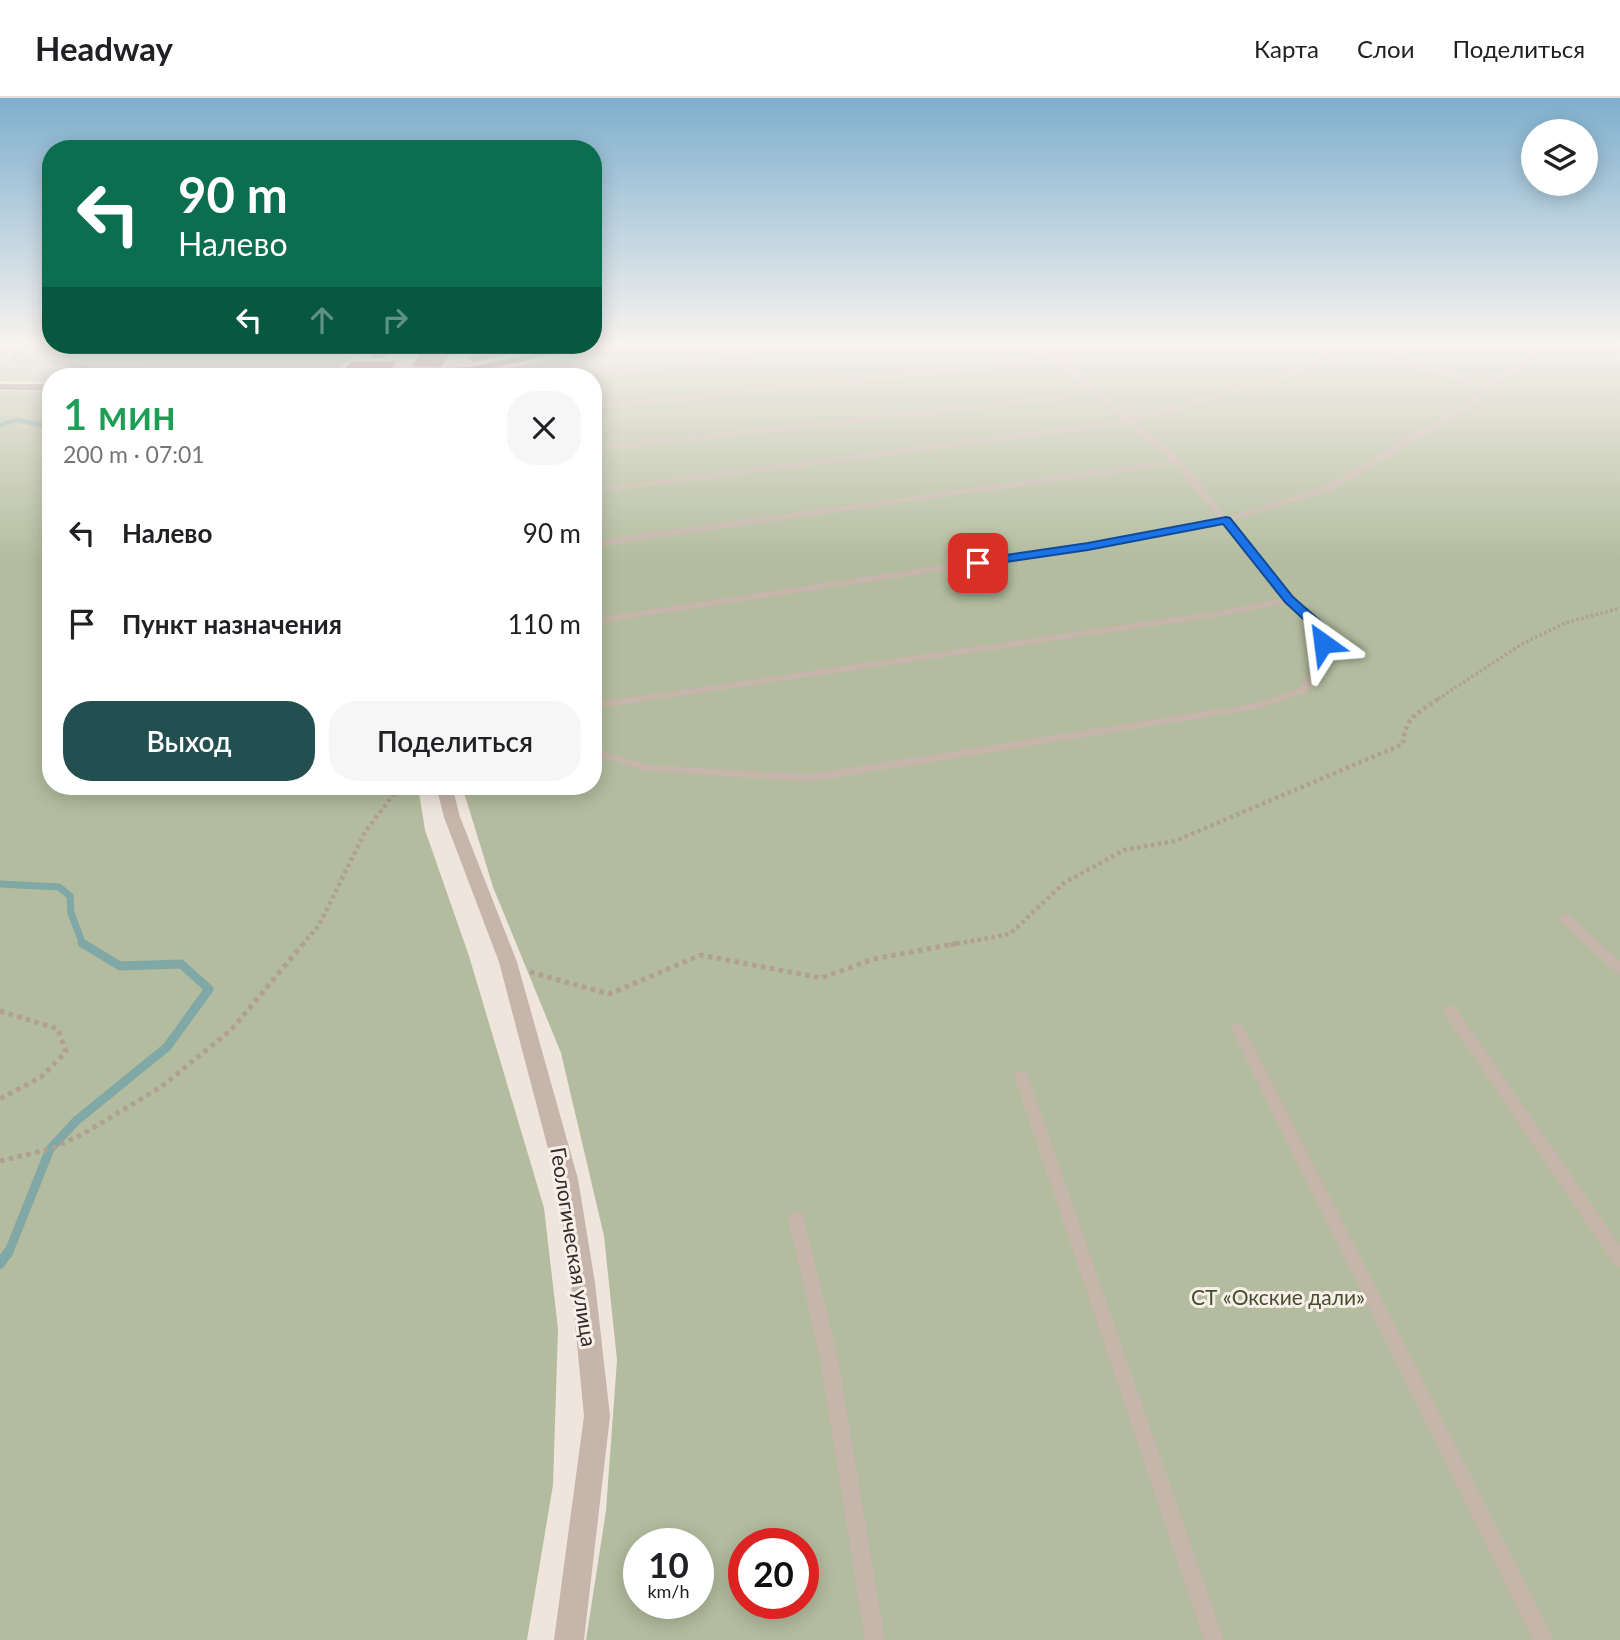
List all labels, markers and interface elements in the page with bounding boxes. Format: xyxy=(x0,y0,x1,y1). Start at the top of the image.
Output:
text: Headway xyxy=(35,28,173,68)
text: Карта xyxy=(1254,34,1319,63)
text: Слои xyxy=(1357,34,1414,63)
text: Поделиться xyxy=(1452,34,1585,63)
map controls xyxy=(1521,119,1598,196)
button: layers xyxy=(1521,119,1598,196)
text: 90 m xyxy=(178,165,288,223)
icon: left xyxy=(63,168,154,259)
text: Налево xyxy=(178,224,288,263)
icon: left xyxy=(230,301,268,339)
icon: ahead xyxy=(303,301,341,339)
icon: right xyxy=(376,301,414,339)
text: 1 мин xyxy=(63,389,176,439)
button: close xyxy=(507,391,581,465)
text: 200 m · 07:01 xyxy=(63,440,205,468)
icon: left xyxy=(63,514,101,552)
text: Налево xyxy=(122,517,212,549)
text: 90 m xyxy=(523,517,581,549)
pin xyxy=(948,533,1008,593)
icon: arrive xyxy=(959,544,997,582)
icon: arrive xyxy=(63,605,101,643)
position arrow xyxy=(1286,606,1360,680)
text: Пункт назначения xyxy=(122,608,342,640)
text: 110 m xyxy=(508,608,581,640)
button: Выход xyxy=(63,701,315,781)
button: Поделиться xyxy=(329,701,581,781)
street label: Геологическая улица xyxy=(546,1145,603,1348)
park label: СТ «Окские дали» xyxy=(1191,1284,1365,1309)
speed limit sign: 20 xyxy=(728,1528,819,1619)
text: 10 xyxy=(648,1543,689,1585)
text: km/h xyxy=(647,1580,690,1602)

